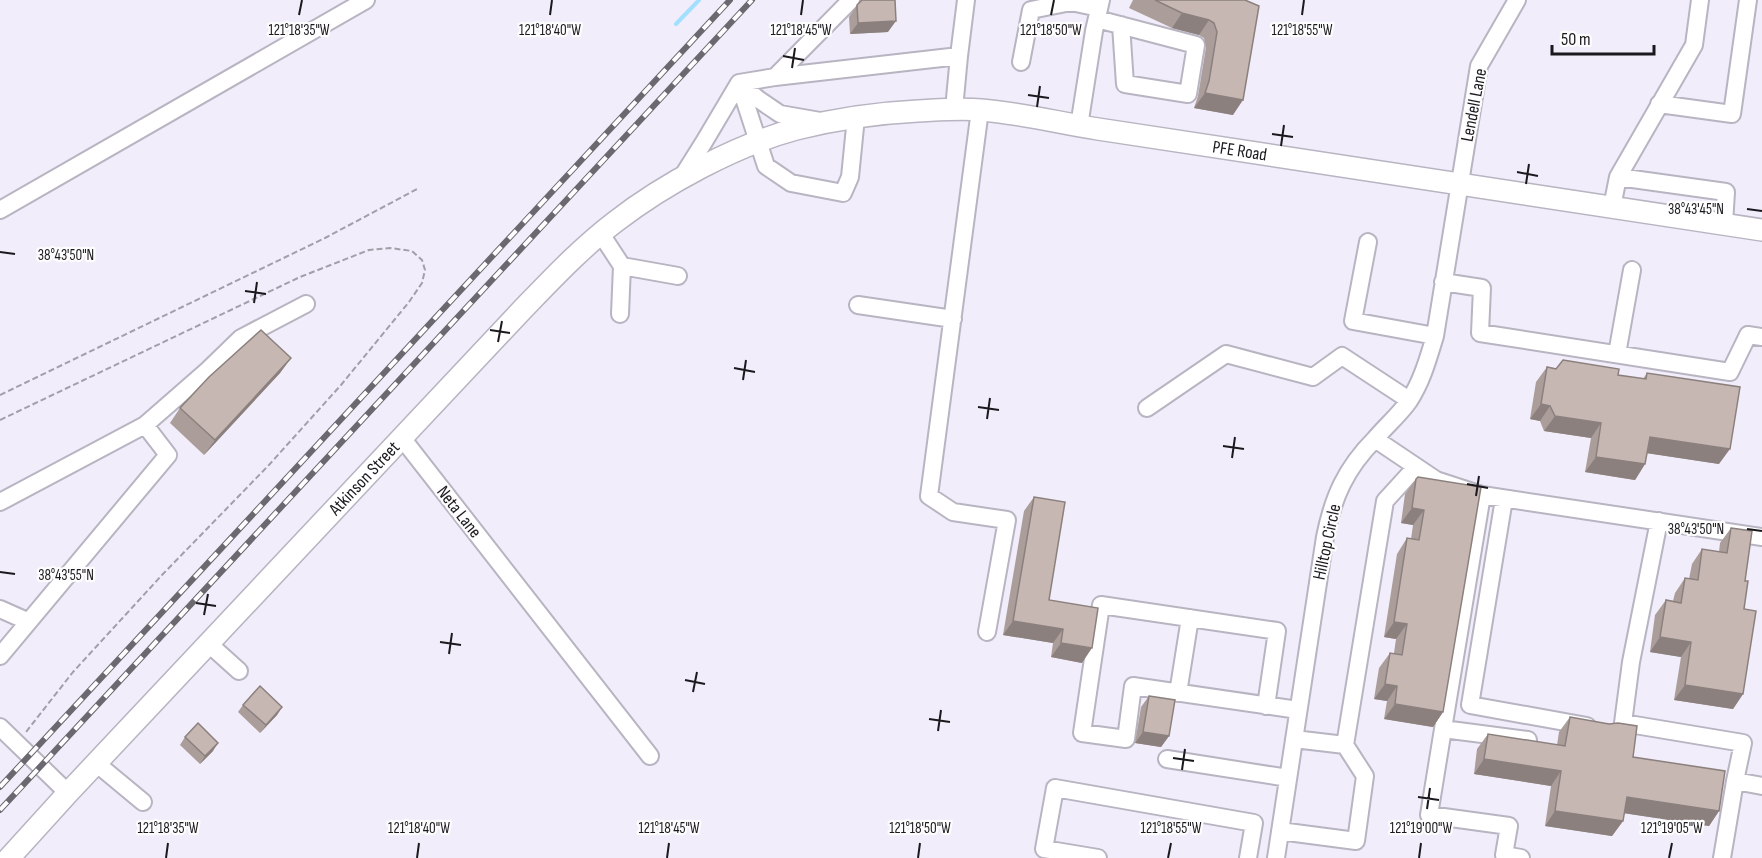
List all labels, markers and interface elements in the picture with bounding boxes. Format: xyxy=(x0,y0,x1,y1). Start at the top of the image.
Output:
scale bar xyxy=(1552,18,1654,56)
text: 121°18'35"W xyxy=(268,21,330,40)
text: 121°18'40"W xyxy=(519,21,581,40)
text: 121°18'45"W xyxy=(770,21,832,40)
text: 121°18'50"W xyxy=(1020,21,1082,40)
text: 121°18'55"W xyxy=(1272,21,1333,40)
text: 50 m xyxy=(1561,29,1591,50)
street label: Lendell Lane xyxy=(1457,67,1491,143)
street label: PFE Road xyxy=(1211,136,1269,165)
text: 38°43'45"N xyxy=(1668,200,1724,219)
text: 38°43'50"N xyxy=(38,246,94,265)
street label: Atkinson Street xyxy=(324,436,404,520)
street label: Neta Lane xyxy=(432,482,486,542)
street label: Hilltop Circle xyxy=(1309,502,1345,582)
text: 38°43'50"N xyxy=(1668,520,1724,539)
text: 38°43'55"N xyxy=(38,566,94,585)
text: 121°18'35"W xyxy=(137,819,199,838)
text: 121°18'40"W xyxy=(388,819,450,838)
text: 121°18'45"W xyxy=(638,819,700,838)
text: 121°18'50"W xyxy=(889,819,951,838)
text: 121°18'55"W xyxy=(1141,819,1202,838)
text: 121°19'00"W xyxy=(1390,819,1452,838)
text: 121°19'05"W xyxy=(1641,819,1703,838)

